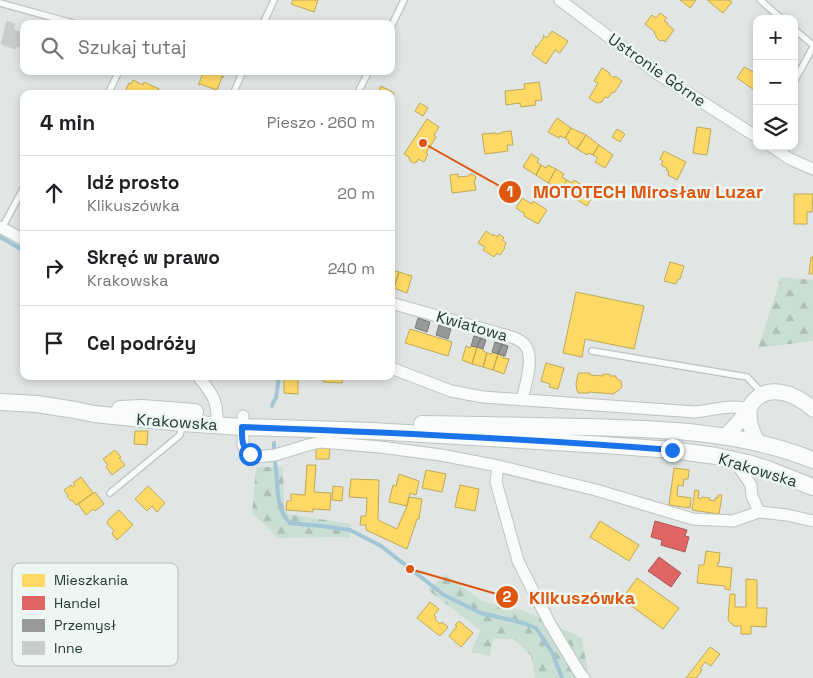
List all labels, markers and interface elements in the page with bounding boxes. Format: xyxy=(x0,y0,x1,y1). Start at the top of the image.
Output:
map controls xyxy=(753,15,798,150)
button: + xyxy=(753,15,798,60)
search box xyxy=(20,20,395,75)
street label: Ustronie Górne xyxy=(604,28,710,112)
icon: search xyxy=(38,34,66,62)
text: Szukaj tutaj xyxy=(78,35,186,60)
button: − xyxy=(753,60,798,105)
button: layers xyxy=(753,105,798,150)
text: 4 min xyxy=(40,109,95,136)
text: Pieszo · 260 m xyxy=(267,112,375,133)
text: Idź prosto xyxy=(87,170,179,195)
callout: MOTOTECH Mirosław Luzar xyxy=(498,175,773,208)
icon: ahead xyxy=(40,179,68,207)
text: MOTOTECH Mirosław Luzar xyxy=(533,180,763,203)
text: 1 xyxy=(507,182,513,201)
text: 20 m xyxy=(337,183,375,204)
text: Klikuszówka xyxy=(87,195,180,216)
text: Skręć w prawo xyxy=(87,245,220,270)
icon: right xyxy=(40,254,68,282)
text: 240 m xyxy=(328,258,375,279)
text: Krakowska xyxy=(87,270,168,291)
street label: Kwiatowa xyxy=(434,306,510,346)
icon: arrive xyxy=(40,329,68,357)
text: Cel podróży xyxy=(87,331,196,356)
street label: Krakowska xyxy=(136,409,218,435)
route end xyxy=(661,439,684,462)
route start xyxy=(239,443,262,466)
street label: Krakowska xyxy=(716,448,800,492)
legend xyxy=(12,563,178,666)
text: Mieszkania xyxy=(54,571,128,589)
callout: Klikuszówka xyxy=(494,581,645,614)
text: Klikuszówka xyxy=(529,586,636,609)
text: 2 xyxy=(503,587,512,606)
text: Handel xyxy=(54,594,101,612)
text: Przemysł xyxy=(54,616,116,634)
text: Inne xyxy=(54,639,83,657)

